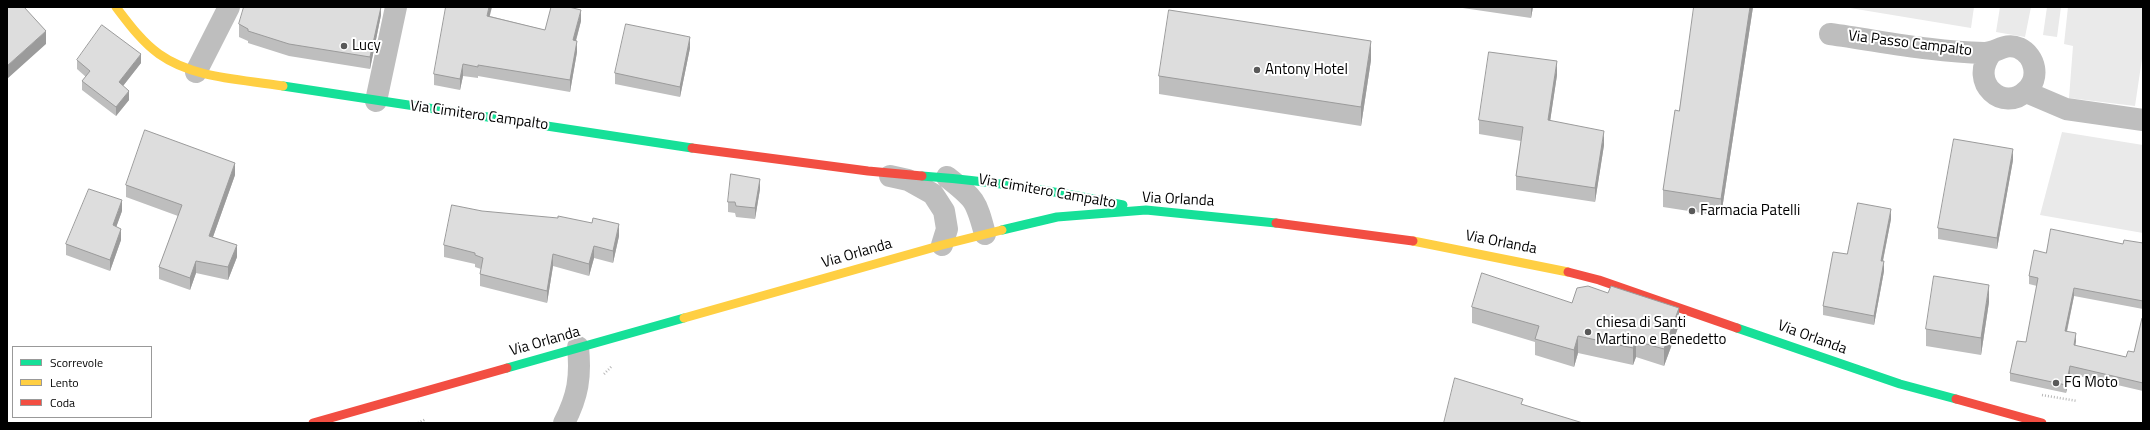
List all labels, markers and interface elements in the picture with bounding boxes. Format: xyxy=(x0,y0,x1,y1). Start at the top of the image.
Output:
street label: Via Passo Campalto xyxy=(1847,27,1973,61)
place label: Lucy xyxy=(352,37,381,55)
marker: Lucy xyxy=(339,41,349,51)
place label: Antony Hotel xyxy=(1265,61,1348,79)
marker: Antony Hotel xyxy=(1252,65,1262,75)
street label: Via Cimitero Campalto xyxy=(409,97,549,135)
street label: Via Cimitero Campalto xyxy=(977,171,1117,213)
street label: Via Orlanda xyxy=(1141,189,1215,211)
place label: Farmacia Patelli xyxy=(1700,202,1800,220)
marker: Farmacia Patelli xyxy=(1687,206,1697,216)
street label: Via Orlanda xyxy=(1464,227,1538,259)
street label: Via Orlanda xyxy=(820,235,894,273)
place label: chiesa di Santi Martino e Benedetto xyxy=(1596,314,1726,349)
street label: Via Orlanda xyxy=(1775,317,1849,359)
street label: Via Orlanda xyxy=(508,323,582,361)
marker: chiesa di Santi Martino e Benedetto xyxy=(1583,327,1593,337)
legend xyxy=(12,346,152,418)
text: Scorrevole xyxy=(50,353,103,372)
text: Lento xyxy=(50,373,79,392)
place label: FG Moto xyxy=(2064,374,2118,392)
marker: FG Moto xyxy=(2051,378,2061,388)
text: Coda xyxy=(50,393,75,412)

